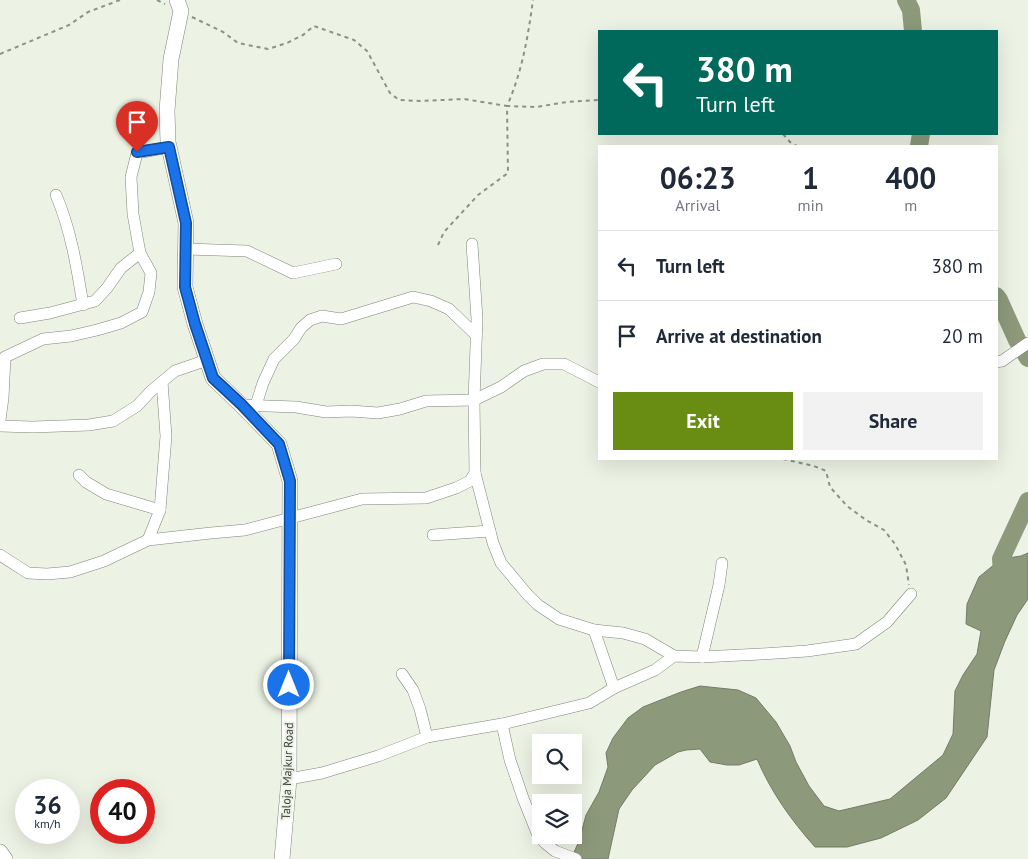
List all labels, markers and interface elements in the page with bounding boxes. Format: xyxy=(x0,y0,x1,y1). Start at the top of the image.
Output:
text: 380 m xyxy=(696,46,793,92)
icon: left xyxy=(613,50,678,115)
text: Turn left xyxy=(696,90,775,118)
pin xyxy=(116,101,158,152)
icon: arrive xyxy=(123,108,151,136)
text: 06:23 xyxy=(660,158,736,197)
text: 1 xyxy=(802,158,819,197)
text: 400 xyxy=(885,158,936,197)
text: Arrival xyxy=(675,195,720,215)
text: min xyxy=(798,195,824,215)
text: m xyxy=(904,195,917,215)
icon: left xyxy=(613,252,641,280)
text: Turn left xyxy=(656,254,725,278)
text: 380 m xyxy=(931,254,983,278)
icon: arrive xyxy=(613,322,641,350)
text: Arrive at destination xyxy=(656,324,822,348)
text: 20 m xyxy=(942,324,983,348)
button: Exit xyxy=(613,392,793,450)
button: Share xyxy=(803,392,983,450)
position arrow xyxy=(262,658,314,710)
street label: Taloja Majkur Road xyxy=(278,722,296,820)
map controls xyxy=(532,734,582,844)
button: search xyxy=(532,734,582,784)
speed limit sign: 40 xyxy=(90,779,155,844)
text: 36 xyxy=(33,789,62,821)
button: layers xyxy=(532,794,582,844)
text: km/h xyxy=(34,816,61,831)

